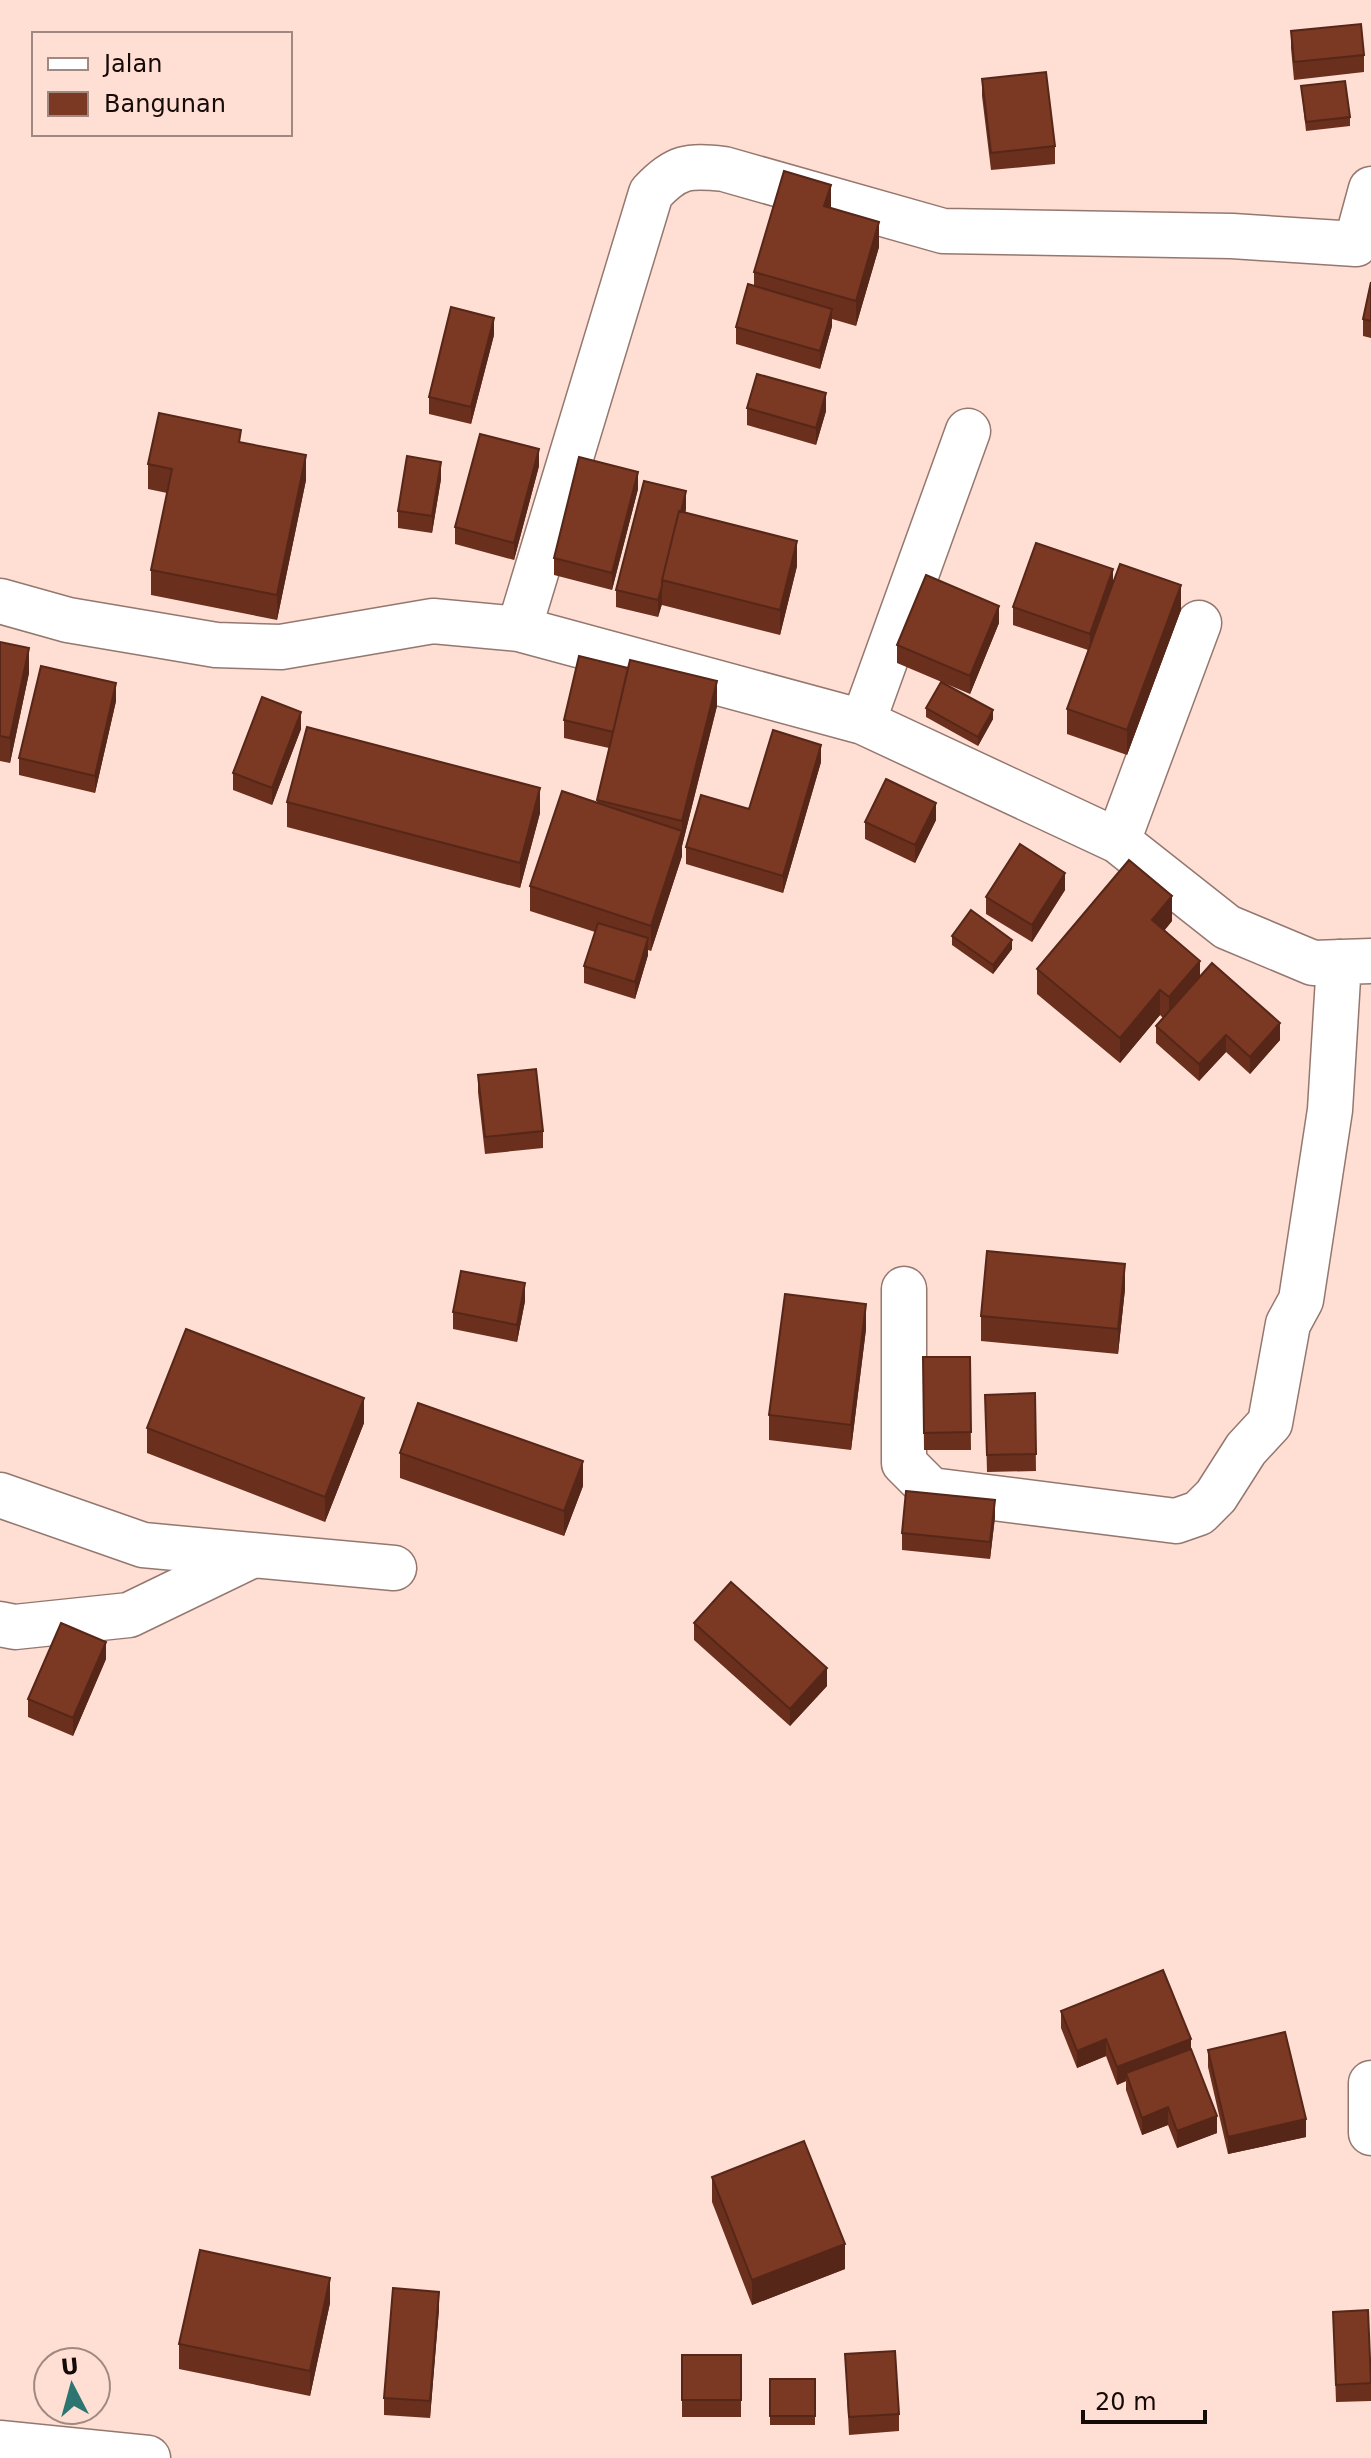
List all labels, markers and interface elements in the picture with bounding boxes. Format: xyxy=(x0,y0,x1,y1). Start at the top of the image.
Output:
legend xyxy=(32,32,292,136)
text: Jalan xyxy=(102,50,162,78)
text: Bangunan xyxy=(104,90,226,118)
north arrow xyxy=(32,2346,112,2426)
text: U xyxy=(60,2353,80,2380)
scale bar xyxy=(1083,2374,1205,2424)
text: 20 m xyxy=(1095,2388,1157,2416)

